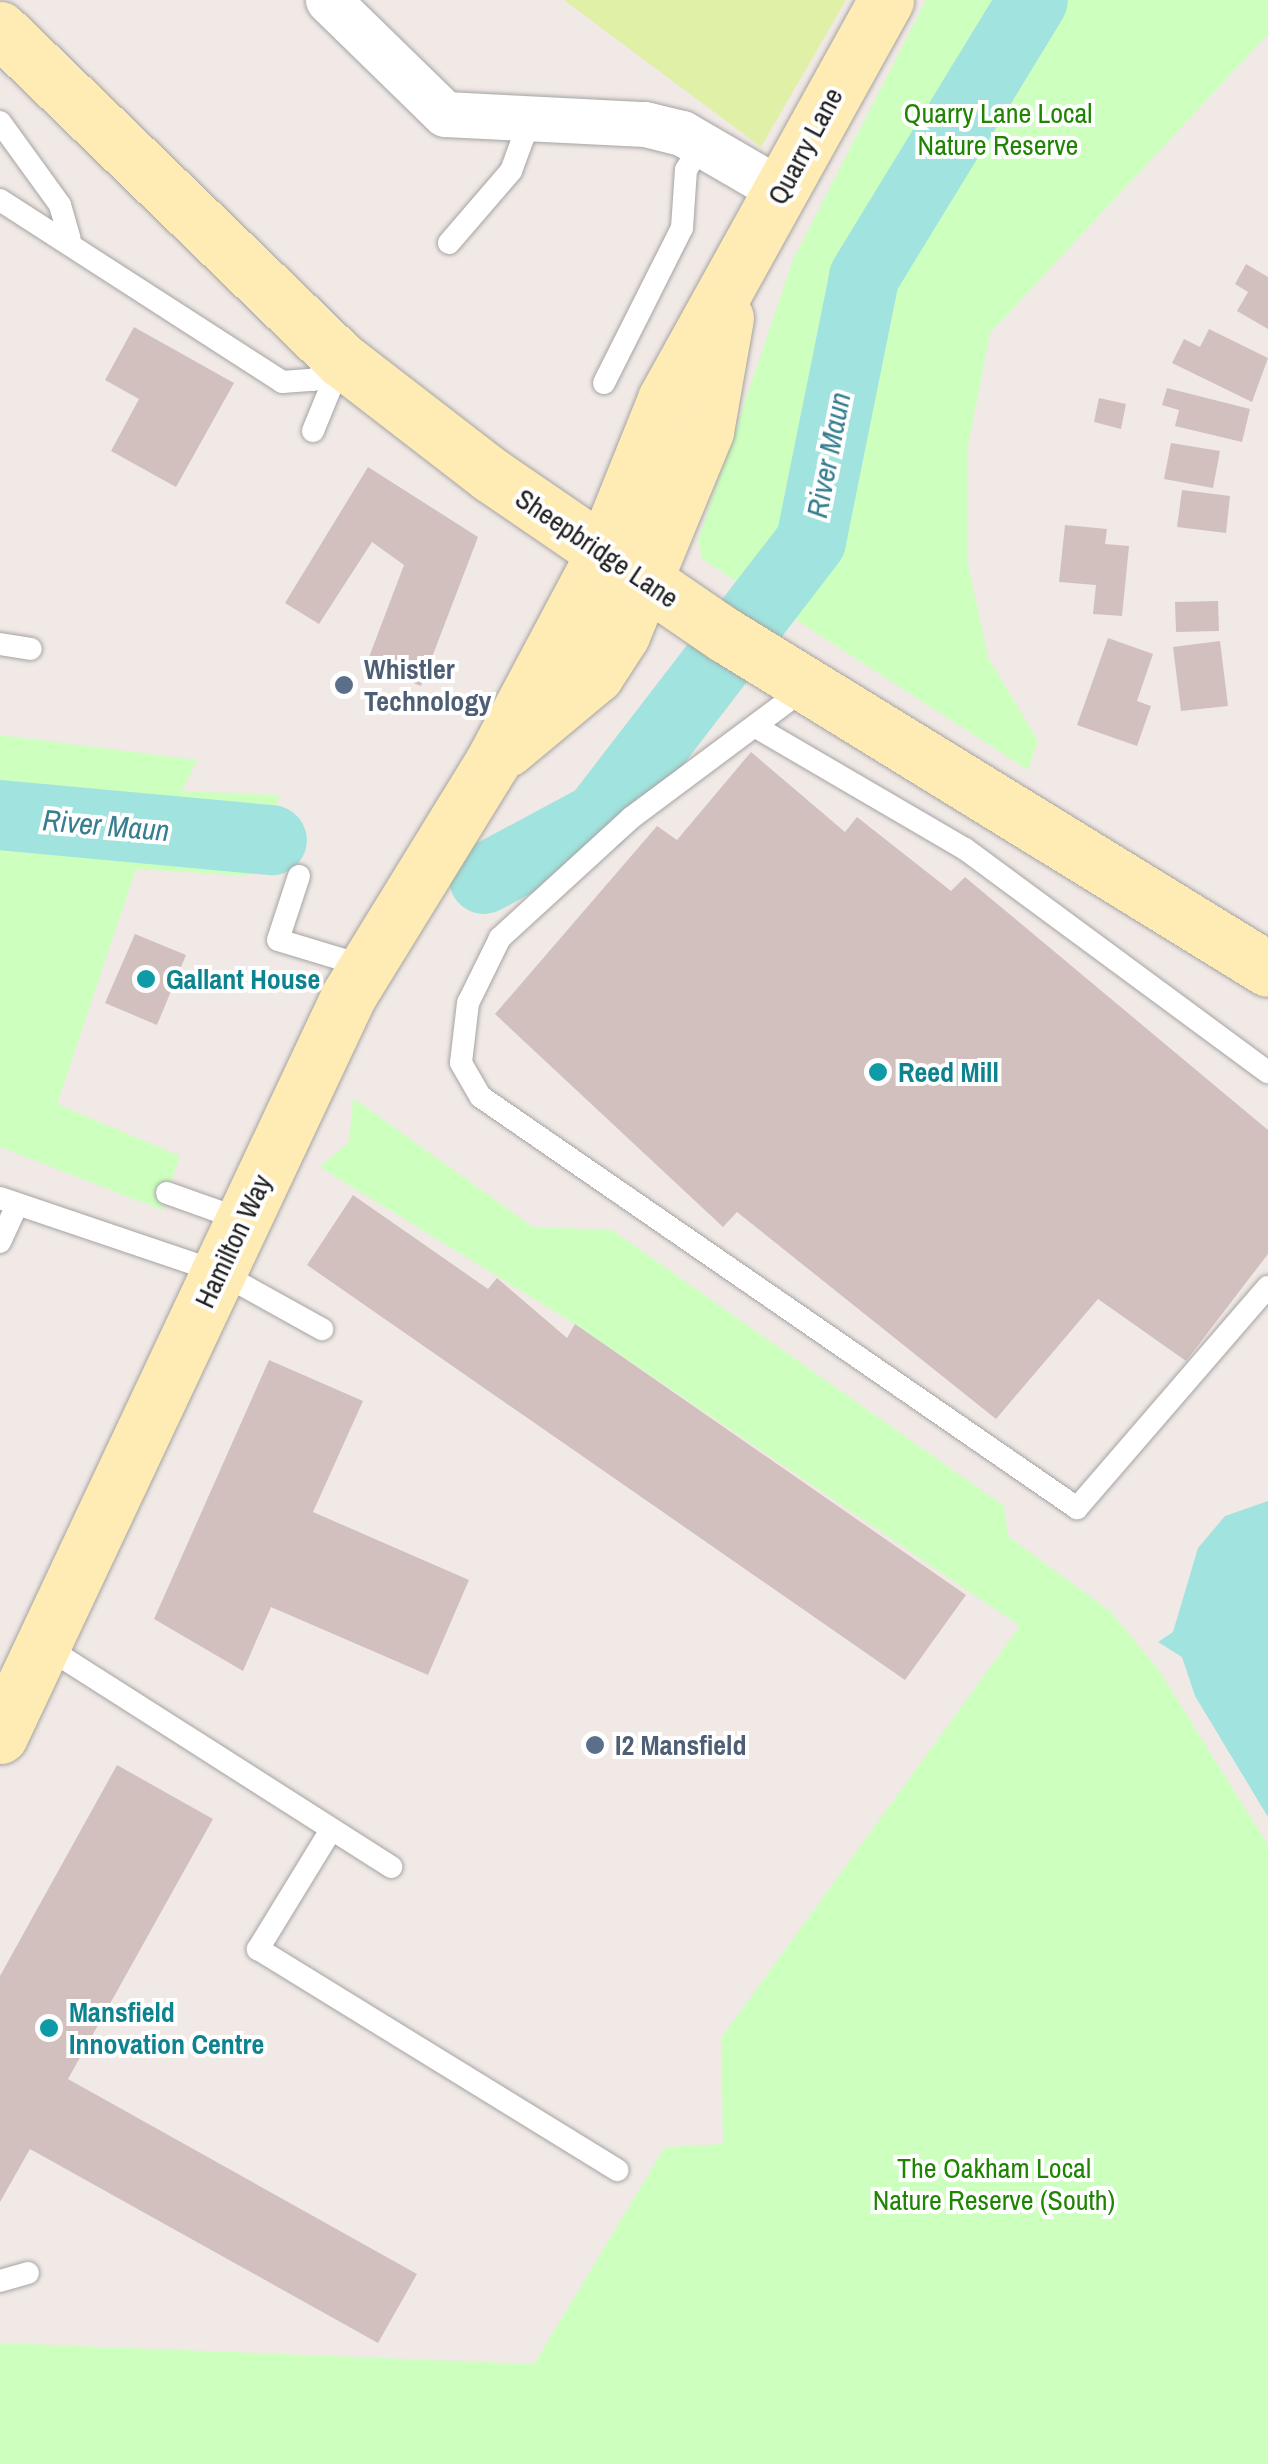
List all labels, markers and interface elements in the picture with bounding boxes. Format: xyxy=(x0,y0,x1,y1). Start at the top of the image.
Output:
street label: Quarry Lane xyxy=(760,82,850,210)
park label: Quarry Lane Local Nature Reserve xyxy=(904,96,1092,162)
water label: River Maun xyxy=(798,389,858,521)
street label: Sheepbridge Lane xyxy=(509,481,685,615)
place label: Whistler Technology xyxy=(364,652,491,718)
marker: Whistler Technology xyxy=(333,674,355,696)
water label: River Maun xyxy=(41,802,171,848)
place label: Gallant House xyxy=(166,962,320,996)
marker: Gallant House xyxy=(135,968,157,990)
place label: Reed Mill xyxy=(898,1055,999,1089)
marker: Reed Mill xyxy=(867,1061,889,1083)
street label: Hamilton Way xyxy=(187,1169,279,1313)
place label: I2 Mansfield xyxy=(615,1728,746,1762)
marker: I2 Mansfield xyxy=(584,1734,606,1756)
place label: Mansfield Innovation Centre xyxy=(69,1995,264,2061)
marker: Mansfield Innovation Centre xyxy=(38,2017,60,2039)
park label: The Oakham Local Nature Reserve (South) xyxy=(873,2151,1115,2217)

